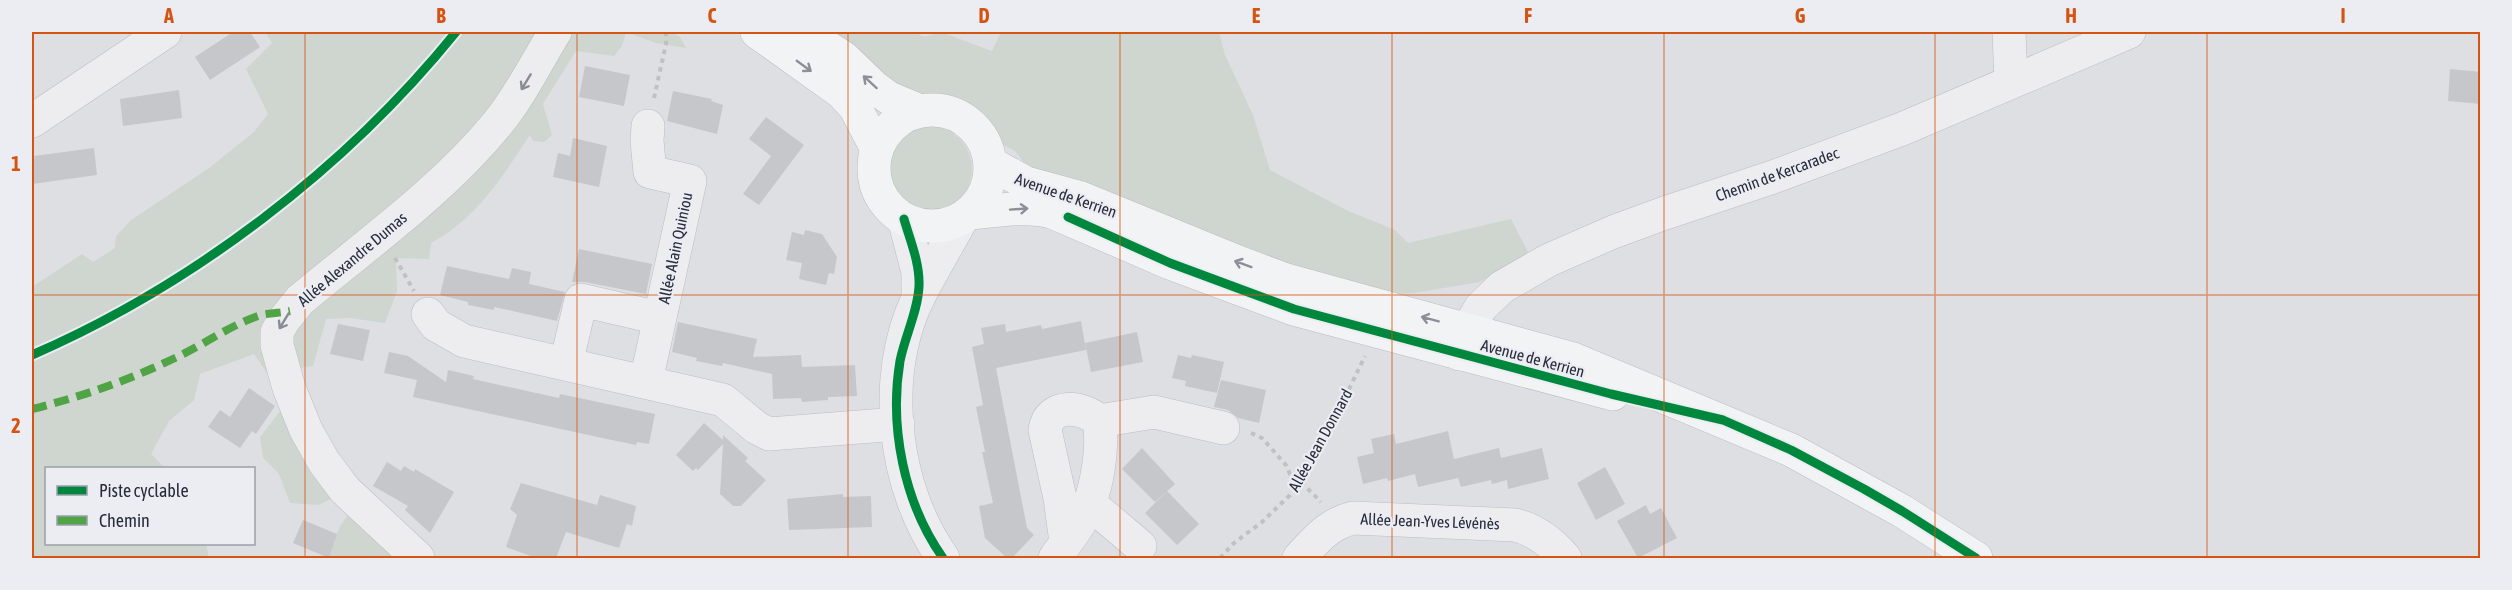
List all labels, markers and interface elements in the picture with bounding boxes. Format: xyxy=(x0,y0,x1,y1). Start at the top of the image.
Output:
text: A xyxy=(163,4,174,27)
text: B xyxy=(436,4,446,27)
text: C xyxy=(708,4,717,27)
text: D xyxy=(978,4,990,27)
text: E xyxy=(1252,4,1261,27)
text: F xyxy=(1524,4,1532,27)
text: G xyxy=(1795,4,1806,27)
text: H xyxy=(2065,4,2077,27)
text: I xyxy=(2340,4,2346,27)
one-way arrow xyxy=(796,60,812,72)
one-way arrow xyxy=(519,73,531,90)
one-way arrow xyxy=(862,75,877,89)
street label: Chemin de Kercaradec xyxy=(1713,143,1841,205)
text: 1 xyxy=(11,152,21,175)
street label: Avenue de Kerrien xyxy=(1013,169,1119,221)
street label: Allée Alain Quiniou xyxy=(654,191,696,305)
one-way arrow xyxy=(1009,203,1029,214)
street label: Allée Alexandre Dumas xyxy=(294,208,410,310)
one-way arrow xyxy=(1234,258,1253,269)
one-way arrow xyxy=(278,312,290,329)
one-way arrow xyxy=(1421,313,1440,325)
street label: Avenue de Kerrien xyxy=(1479,336,1587,380)
street label: Allée Jean Donnard xyxy=(1284,386,1356,494)
text: 2 xyxy=(11,414,21,437)
legend xyxy=(45,467,255,545)
text: Piste cyclable xyxy=(99,480,189,501)
text: Chemin xyxy=(99,510,150,531)
street label: Allée Jean-Yves Lévénès xyxy=(1360,510,1500,532)

